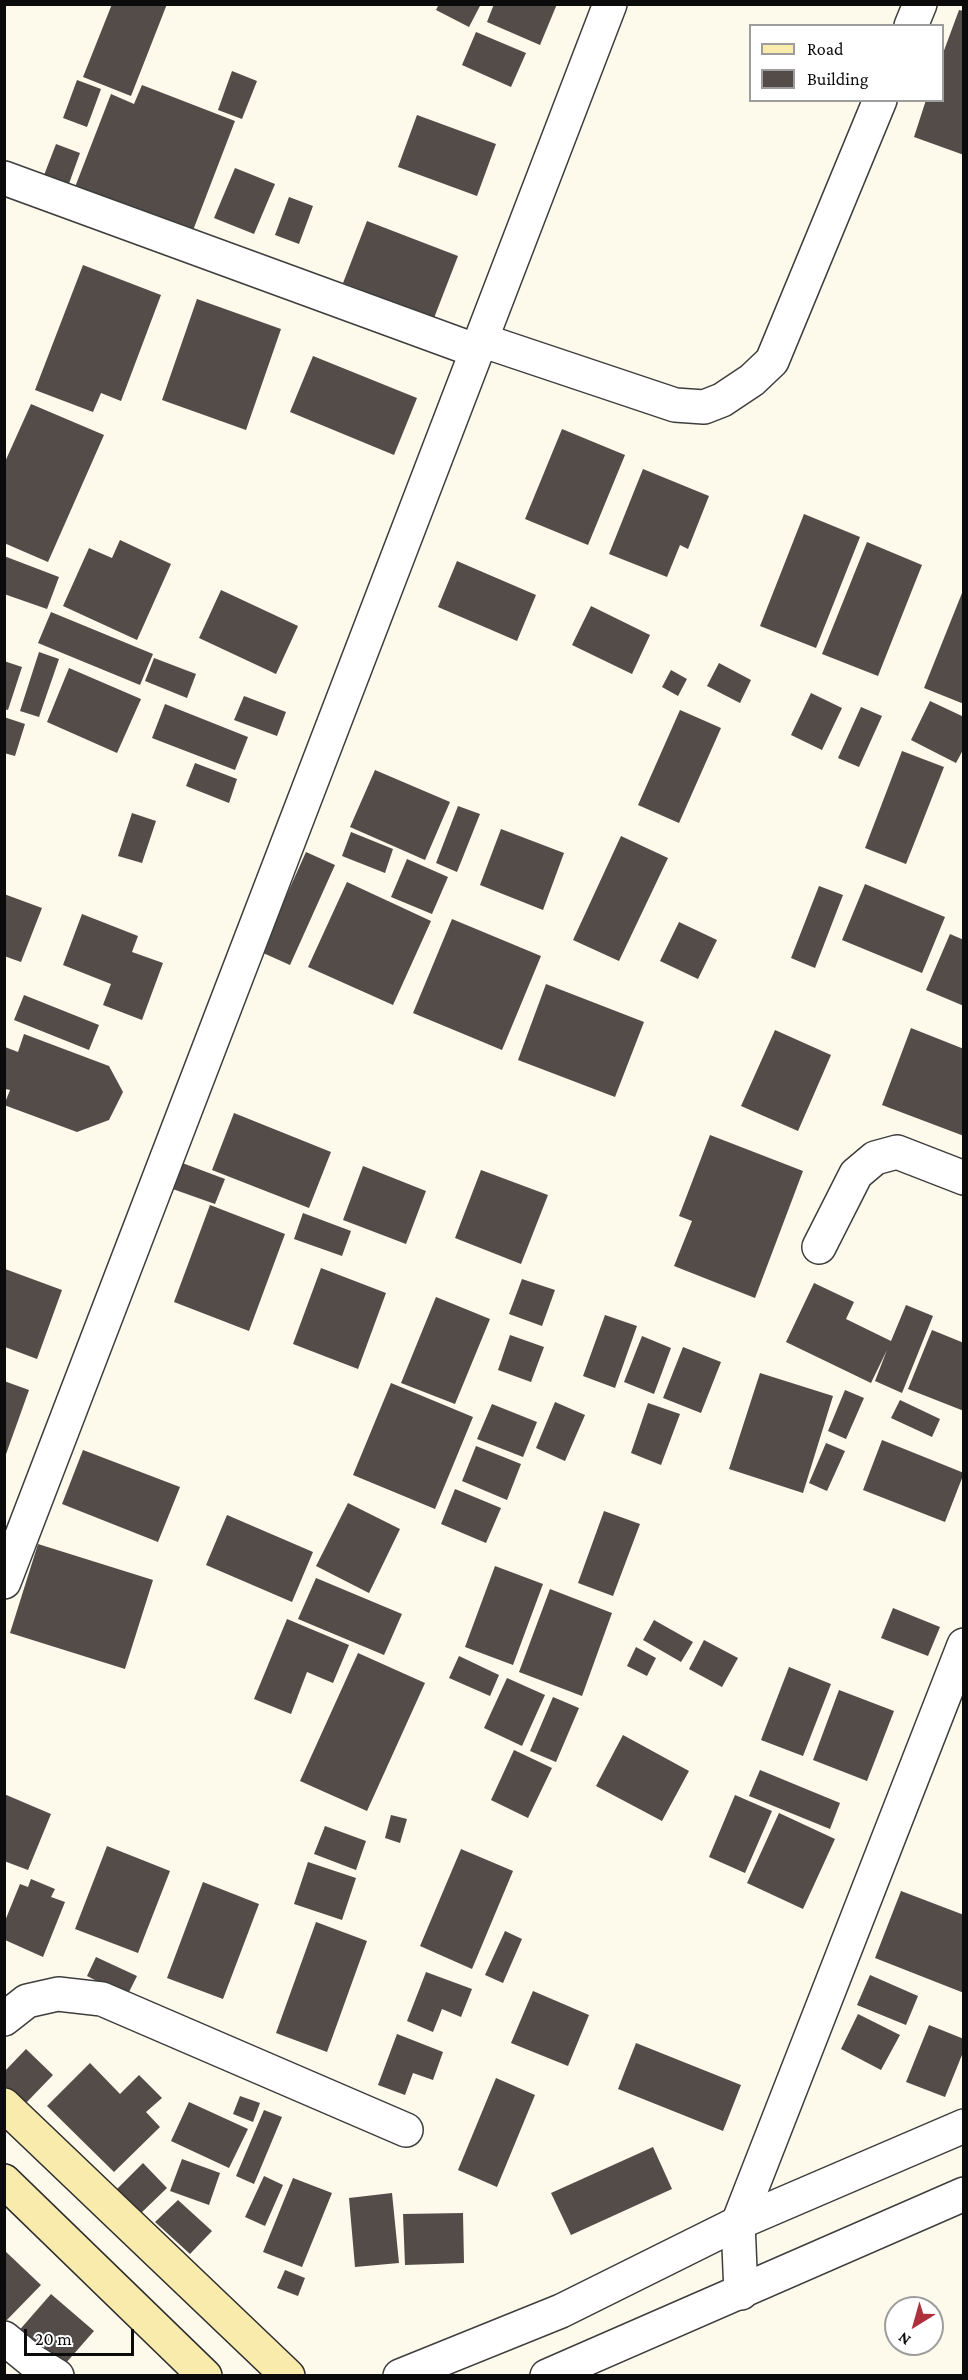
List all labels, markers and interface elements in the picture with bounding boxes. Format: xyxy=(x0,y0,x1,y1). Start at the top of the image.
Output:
legend xyxy=(749,24,944,102)
text: Road xyxy=(807,39,844,59)
text: Building xyxy=(807,69,868,89)
north arrow xyxy=(884,2296,944,2356)
scale bar xyxy=(27,2317,136,2355)
text: 20 m xyxy=(35,2329,72,2349)
text: N xyxy=(895,2329,914,2349)

